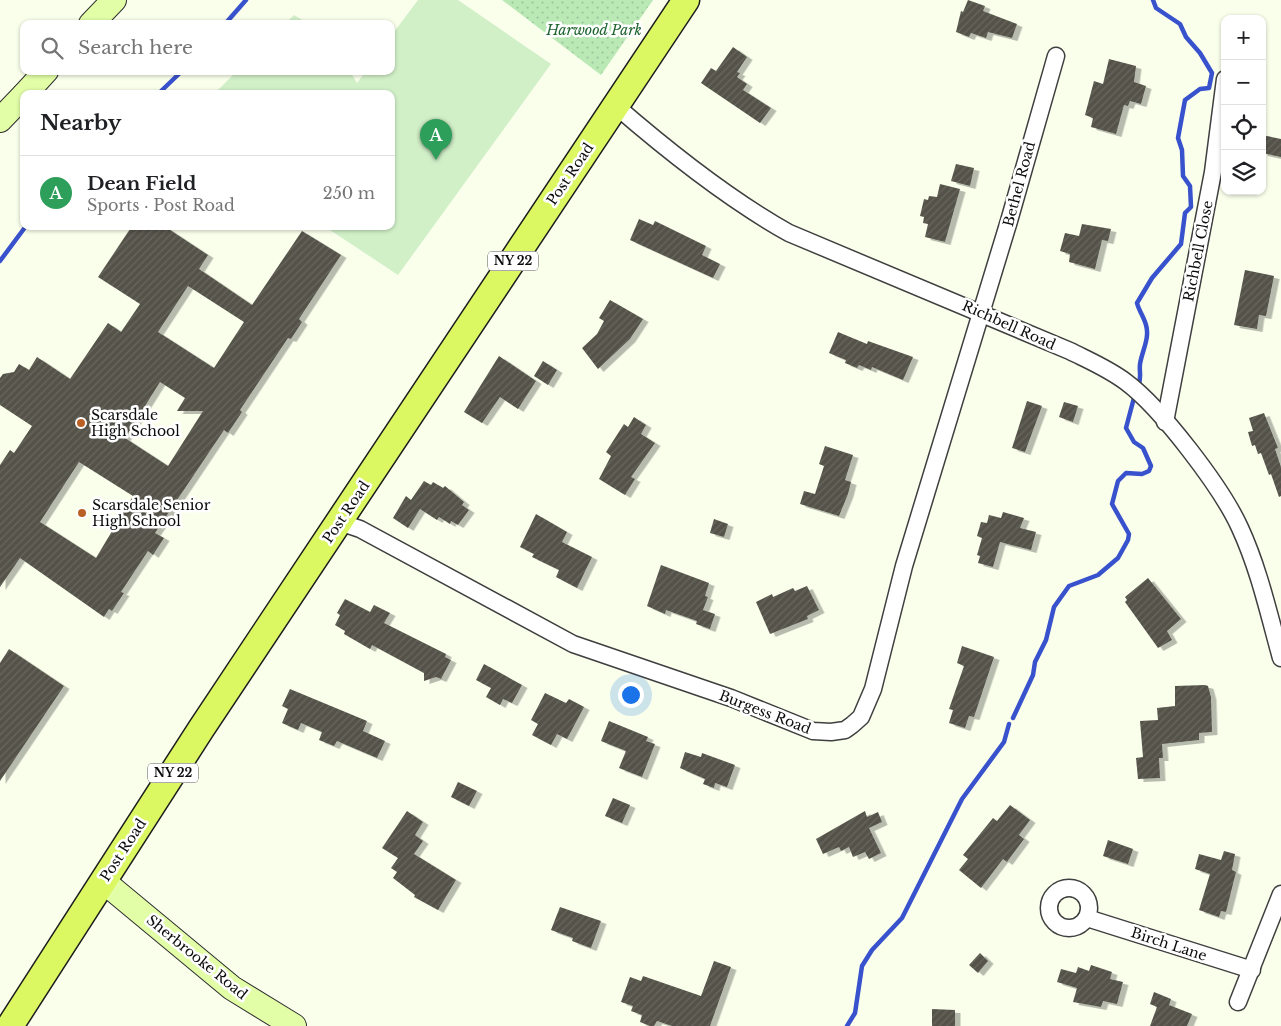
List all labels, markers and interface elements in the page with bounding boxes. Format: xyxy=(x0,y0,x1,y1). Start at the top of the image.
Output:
map controls xyxy=(1221,15,1266,195)
button: + xyxy=(1221,15,1266,60)
search box xyxy=(20,20,395,75)
park label: Harwood Park xyxy=(545,21,642,39)
icon: search xyxy=(38,34,66,62)
text: Search here xyxy=(78,36,193,59)
button: − xyxy=(1221,60,1266,105)
button: locate xyxy=(1221,105,1266,150)
text: Nearby xyxy=(40,110,121,136)
pin: A xyxy=(420,119,452,160)
street label: Post Road xyxy=(543,139,598,209)
street label: Bethel Road xyxy=(999,139,1039,229)
button: layers xyxy=(1221,150,1266,195)
text: Dean Field xyxy=(87,172,196,195)
text: A xyxy=(50,183,62,203)
text: 250 m xyxy=(323,183,375,203)
text: Sports · Post Road xyxy=(87,195,235,215)
street label: Richbell Close xyxy=(1179,199,1217,303)
road number: NY 22 xyxy=(488,252,538,270)
street label: Richbell Road xyxy=(959,296,1059,354)
place label: Scarsdale High School xyxy=(91,406,180,440)
marker: Scarsdale High School xyxy=(75,417,87,429)
street label: Post Road xyxy=(319,477,374,547)
place label: Scarsdale Senior High School xyxy=(92,496,211,530)
marker: Scarsdale Senior High School xyxy=(76,507,88,519)
your location xyxy=(618,682,644,708)
street label: Burgess Road xyxy=(716,686,814,738)
road number: NY 22 xyxy=(148,764,198,782)
street label: Post Road xyxy=(96,815,150,885)
street label: Sherbrooke Road xyxy=(143,911,252,1004)
street label: Birch Lane xyxy=(1129,923,1209,965)

